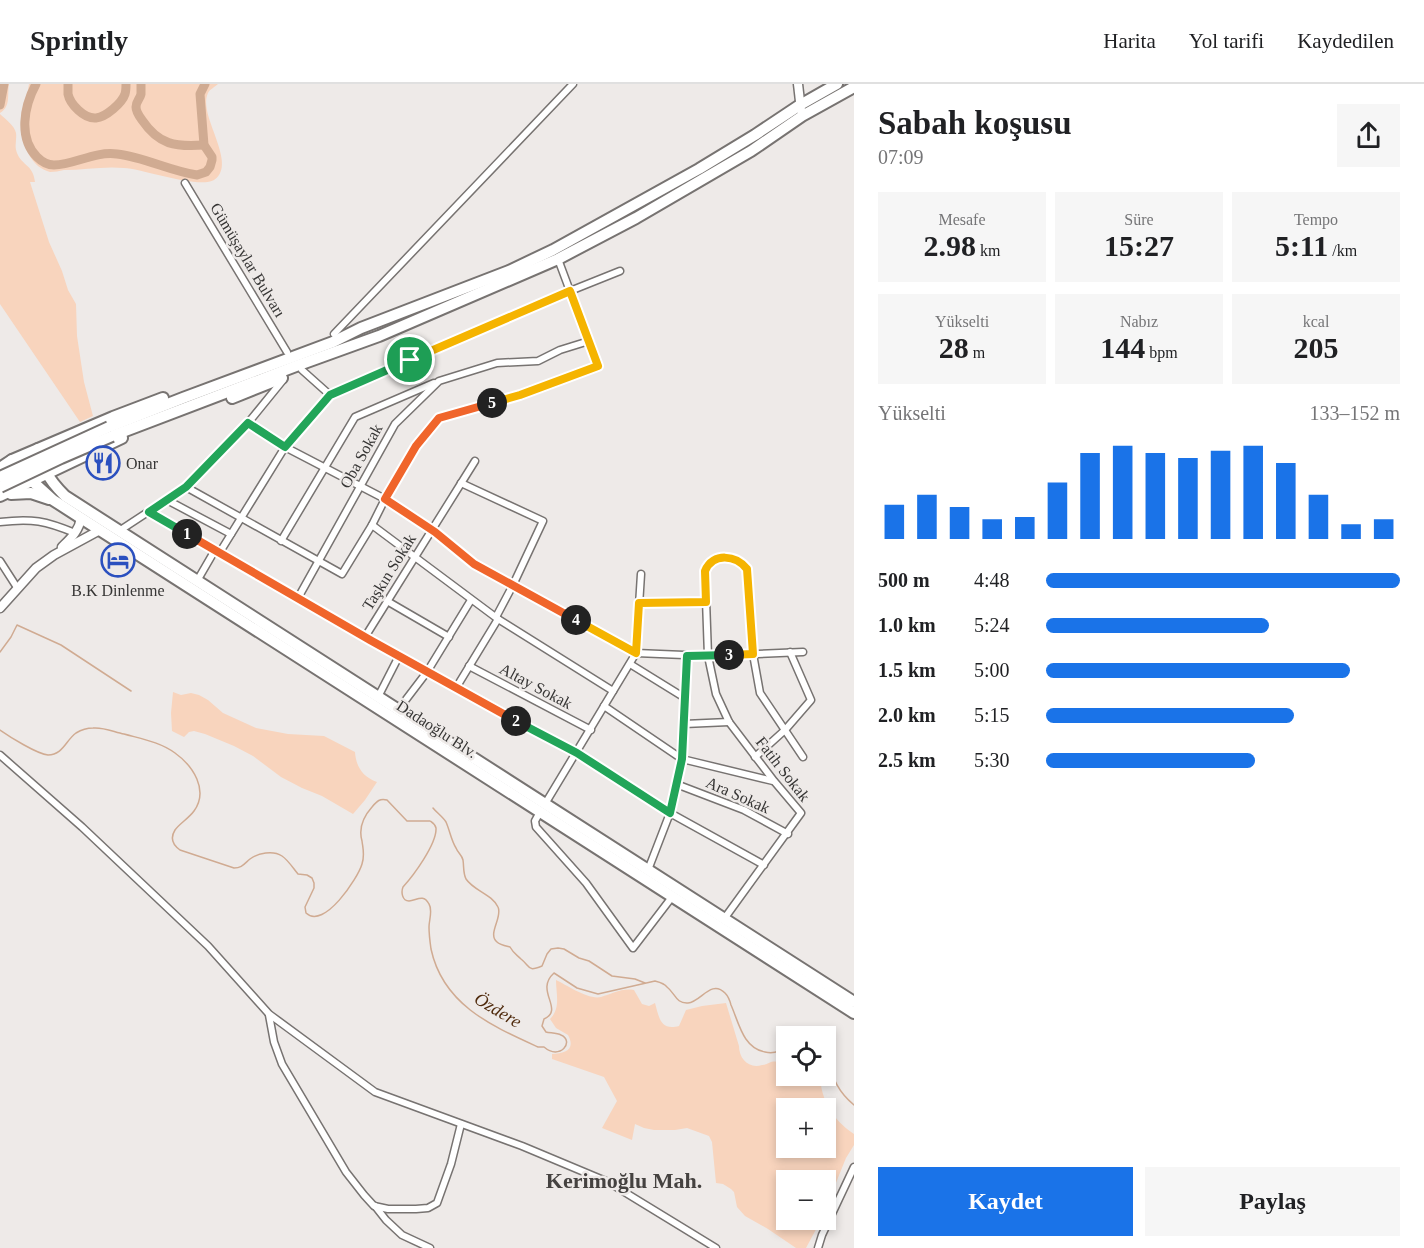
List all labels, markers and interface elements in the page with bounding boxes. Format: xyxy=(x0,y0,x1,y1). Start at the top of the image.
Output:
text: Sprintly xyxy=(30,25,128,56)
text: Harita xyxy=(1103,29,1156,53)
text: Yol tarifi xyxy=(1189,29,1264,53)
text: Kaydedilen xyxy=(1297,29,1394,53)
button: share xyxy=(1337,104,1400,167)
text: Sabah koşusu xyxy=(878,105,1072,141)
text: 07:09 xyxy=(878,146,924,168)
street label: Gümüşaylar Bulvarı xyxy=(206,200,289,321)
text: Mesafe xyxy=(938,211,986,228)
text: Süre xyxy=(1124,211,1154,228)
text: Tempo xyxy=(1294,211,1338,228)
text: 2.98 xyxy=(924,229,976,262)
text: 15:27 xyxy=(1104,229,1174,262)
text: 5:11 xyxy=(1275,229,1328,262)
text: km xyxy=(976,242,1000,259)
text: /km xyxy=(1328,242,1357,259)
text: Yükselti xyxy=(935,313,989,330)
text: Nabız xyxy=(1120,313,1158,330)
text: kcal xyxy=(1303,313,1329,330)
text: 28 xyxy=(939,331,969,364)
text: 144 xyxy=(1100,331,1145,364)
text: 205 xyxy=(1294,331,1339,364)
pin xyxy=(384,334,435,385)
icon: arrive xyxy=(393,343,426,376)
text: m xyxy=(969,344,985,361)
text: bpm xyxy=(1145,344,1178,361)
pin: 5 xyxy=(477,388,507,418)
text: 5 xyxy=(488,394,496,411)
text: Yükselti xyxy=(878,402,946,424)
text: 133–152 m xyxy=(1309,402,1400,424)
street label: Oba Sokak xyxy=(336,421,386,491)
restaurant icon: Onar xyxy=(85,445,121,481)
place label: Onar xyxy=(126,455,159,472)
pin: 1 xyxy=(172,519,202,549)
text: 1 xyxy=(183,525,191,542)
street label: Taşkın Sokak xyxy=(359,531,420,614)
hotel icon: B.K Dinlenme xyxy=(100,542,136,578)
text: 500 m xyxy=(878,569,930,591)
text: 4:48 xyxy=(974,569,1010,591)
place label: B.K Dinlenme xyxy=(71,582,165,599)
pin: 4 xyxy=(561,605,591,635)
text: 4 xyxy=(572,611,580,628)
text: 1.0 km xyxy=(878,614,936,636)
text: 5:24 xyxy=(974,614,1010,636)
pin: 3 xyxy=(714,640,744,670)
text: 3 xyxy=(725,646,733,663)
text: 1.5 km xyxy=(878,659,936,681)
text: 5:00 xyxy=(974,659,1010,681)
street label: Altay Sokak xyxy=(496,660,575,713)
street label: Dadaoğlu Blv. xyxy=(393,697,480,762)
text: 2.0 km xyxy=(878,704,936,726)
text: 5:15 xyxy=(974,704,1010,726)
pin: 2 xyxy=(501,706,531,736)
text: 2 xyxy=(512,712,520,729)
street label: Fatih Sokak xyxy=(753,733,813,805)
text: 2.5 km xyxy=(878,749,936,771)
text: 5:30 xyxy=(974,749,1010,771)
street label: Ara Sokak xyxy=(703,773,773,817)
water label: Özdere xyxy=(471,988,525,1032)
map controls xyxy=(776,1026,836,1230)
button: locate xyxy=(776,1026,836,1086)
button: + xyxy=(776,1098,836,1158)
button: Kaydet xyxy=(878,1167,1133,1236)
button: Paylaş xyxy=(1145,1167,1400,1236)
district label: Kerimoğlu Mah. xyxy=(546,1168,702,1193)
button: − xyxy=(776,1170,836,1230)

